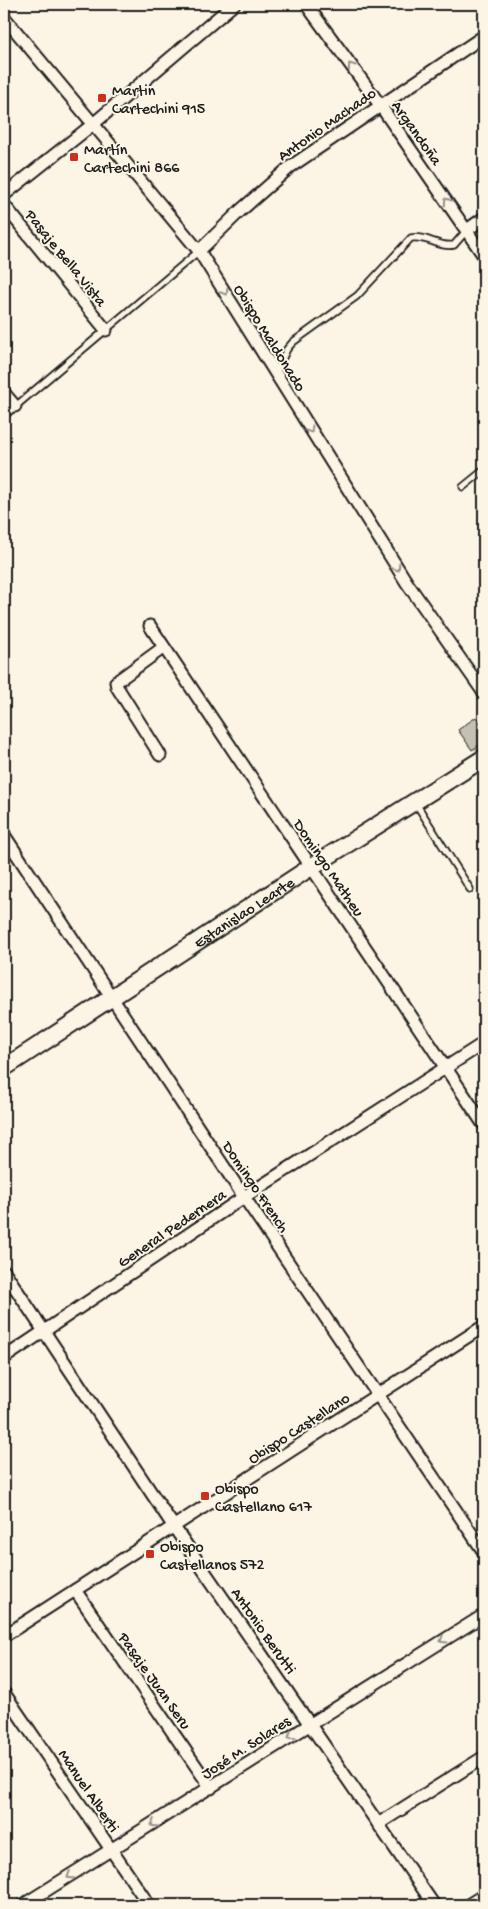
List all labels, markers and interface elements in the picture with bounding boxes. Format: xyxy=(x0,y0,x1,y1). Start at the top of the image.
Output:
one-way arrow xyxy=(348,62,357,72)
place label: Martin Cartechini 915 xyxy=(112,83,205,120)
street label: Antonio Machado xyxy=(275,85,381,167)
marker: Martin Cartechini 915 xyxy=(96,92,108,104)
street label: Argandoña xyxy=(386,98,445,171)
place label: Martín Cartechini 866 xyxy=(84,142,180,179)
marker: Martín Cartechini 866 xyxy=(68,151,80,163)
one-way arrow xyxy=(444,198,453,207)
street label: Pasaje Bella Vista xyxy=(19,206,110,312)
street label: Obispo Maldonado xyxy=(227,282,309,396)
one-way arrow xyxy=(218,287,228,296)
one-way arrow xyxy=(304,425,314,434)
one-way arrow xyxy=(391,562,400,572)
street label: Domingo Matheu xyxy=(287,816,367,922)
street label: Estanislao Learte xyxy=(191,874,300,954)
street label: Domingo French xyxy=(216,1138,292,1238)
street label: General Pedernera xyxy=(115,1186,232,1273)
street label: Obispo Castellano xyxy=(245,1390,354,1470)
place label: Obispo Castellano 617 xyxy=(215,1481,312,1518)
marker: Obispo Castellano 617 xyxy=(199,1490,211,1502)
place label: Obispo Castellanos 572 xyxy=(160,1539,264,1576)
marker: Obispo Castellanos 572 xyxy=(144,1548,156,1560)
street label: Antonio Berutti xyxy=(225,1585,299,1679)
street label: Pasaje Juan Seru xyxy=(112,1629,194,1735)
one-way arrow xyxy=(439,1634,448,1644)
street label: José M. Solares xyxy=(199,1712,296,1785)
one-way arrow xyxy=(287,1730,296,1740)
street label: Manuel Alberti xyxy=(52,1747,122,1837)
one-way arrow xyxy=(150,1818,159,1827)
one-way arrow xyxy=(66,1870,75,1880)

